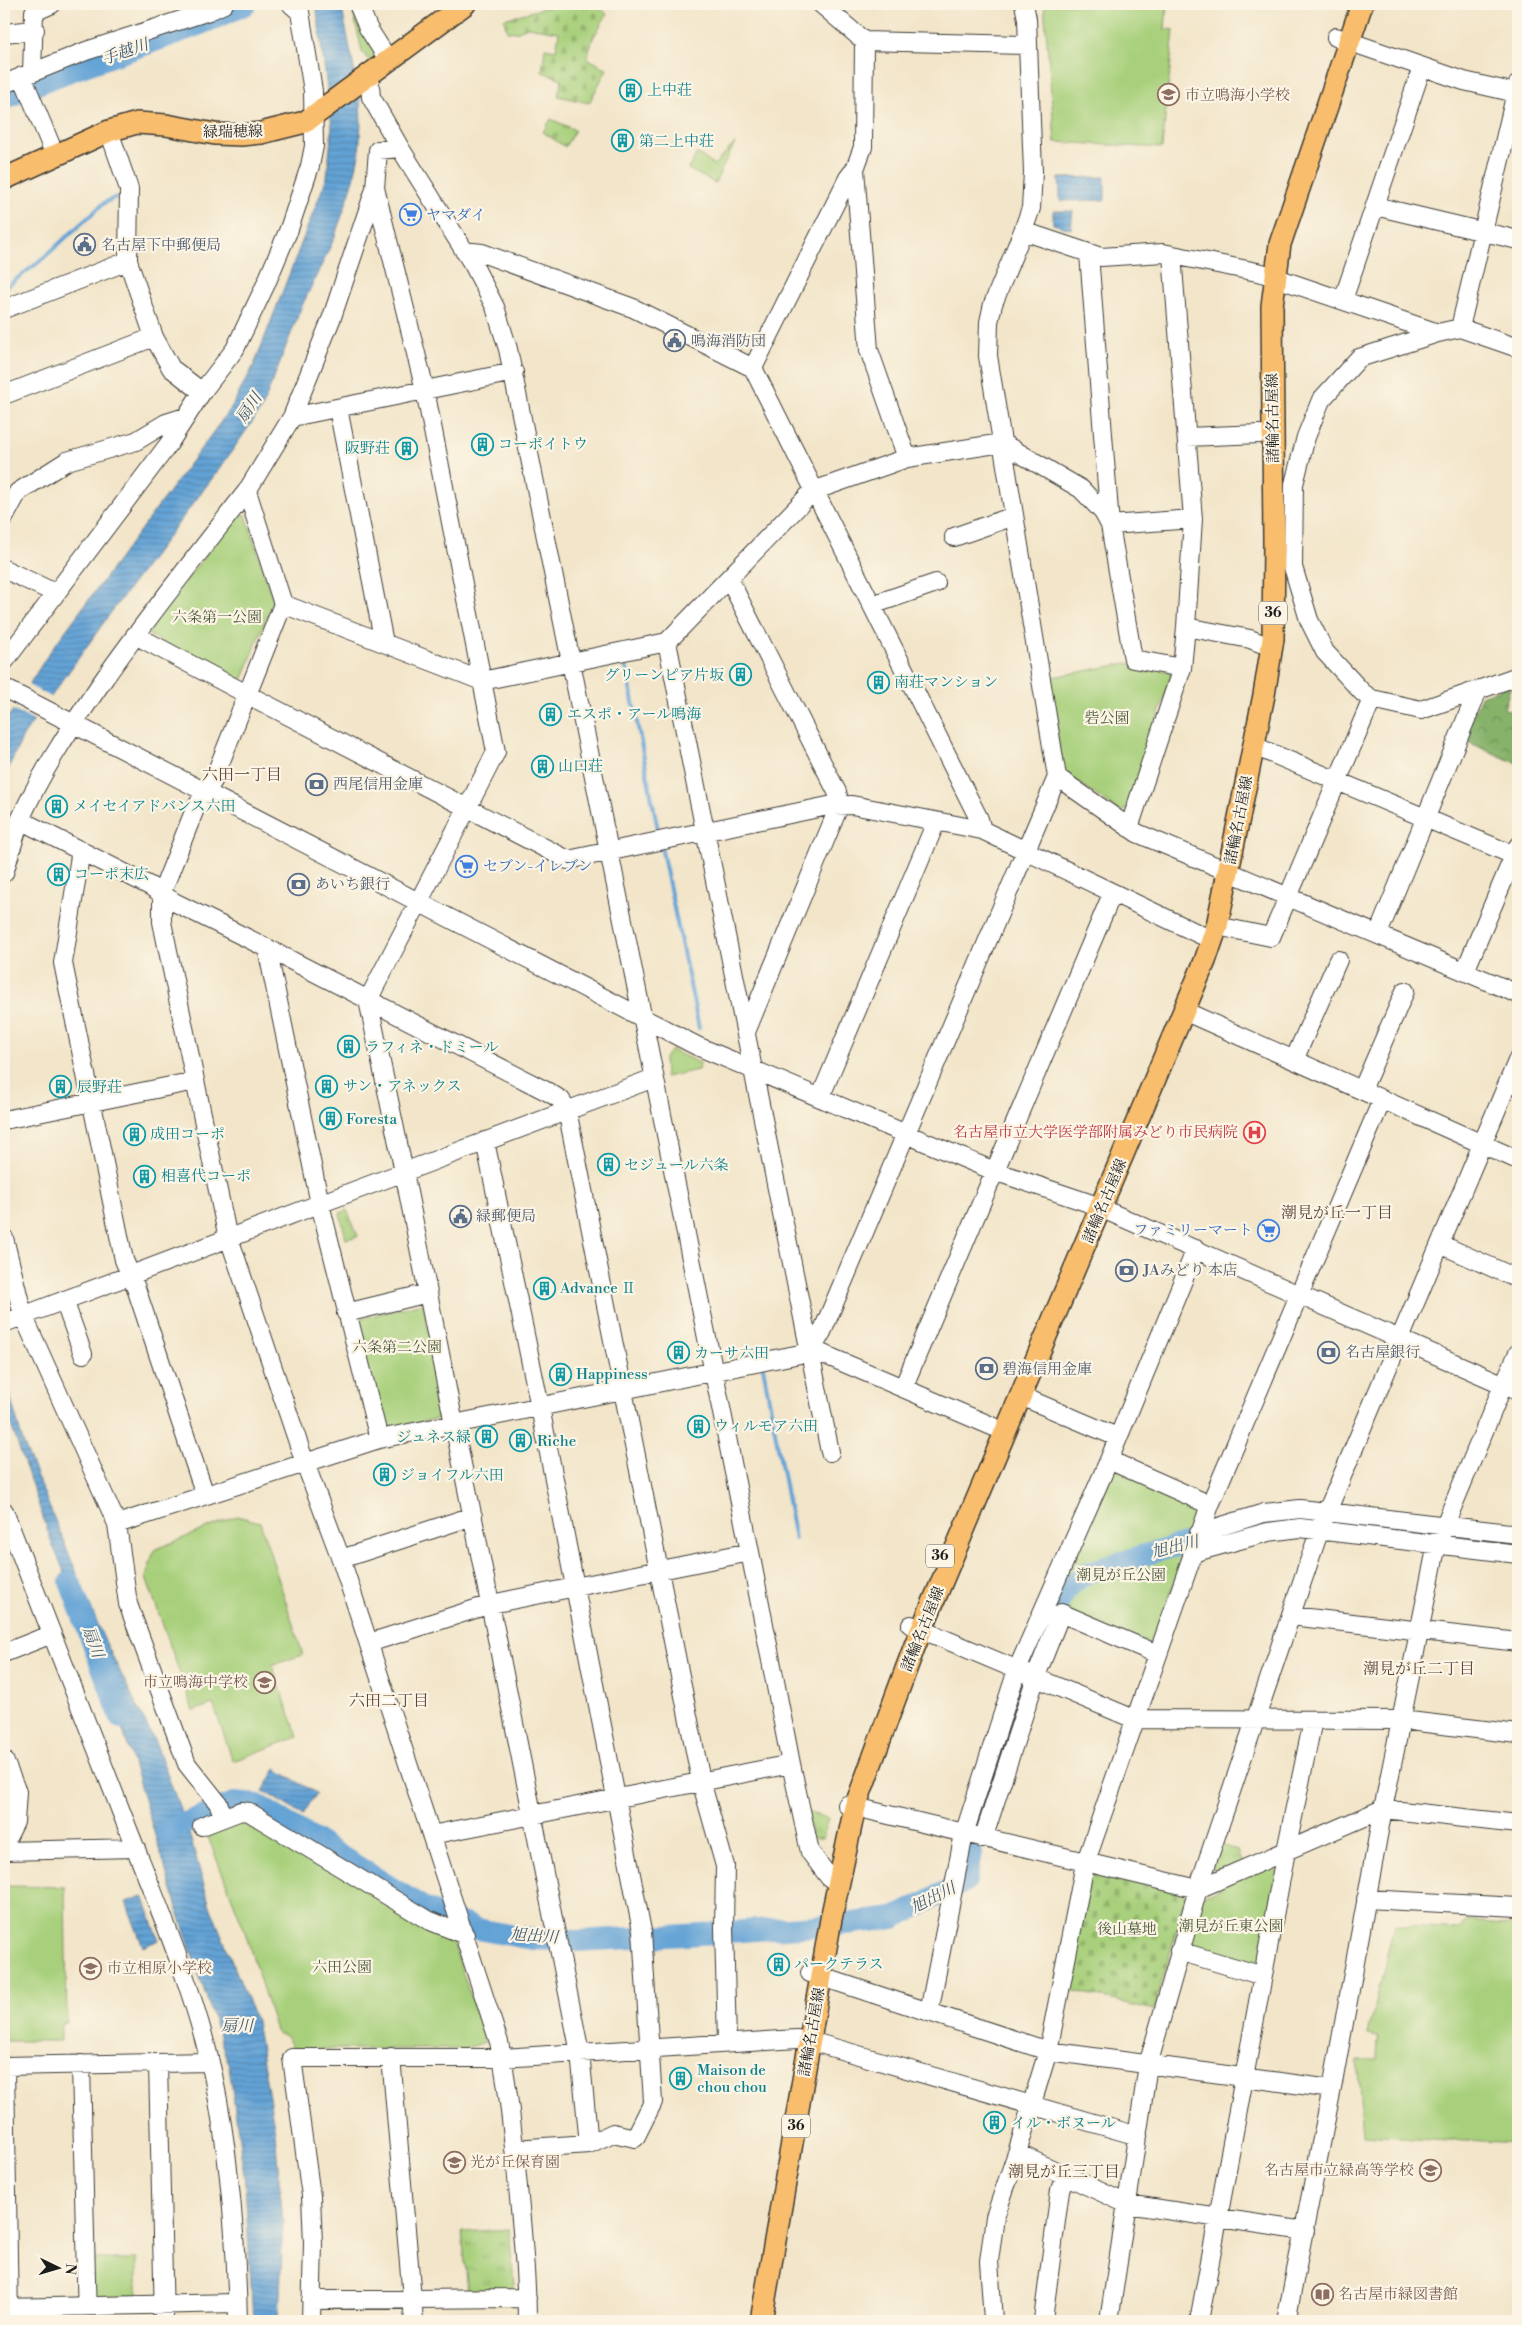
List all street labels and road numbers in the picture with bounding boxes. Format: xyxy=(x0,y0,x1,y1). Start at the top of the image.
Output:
street label: 緑瑞穂線 xyxy=(203,122,263,142)
street label: 諸輪名古屋線 xyxy=(1263,373,1283,463)
road number: 36 xyxy=(1259,602,1287,624)
street label: 諸輪名古屋線 xyxy=(1221,774,1257,866)
street label: 諸輪名古屋線 xyxy=(1079,1156,1131,1246)
road number: 36 xyxy=(926,1544,954,1568)
street label: 諸輪名古屋線 xyxy=(897,1584,949,1674)
street label: 諸輪名古屋線 xyxy=(795,1986,829,2078)
road number: 36 xyxy=(782,2114,810,2138)

